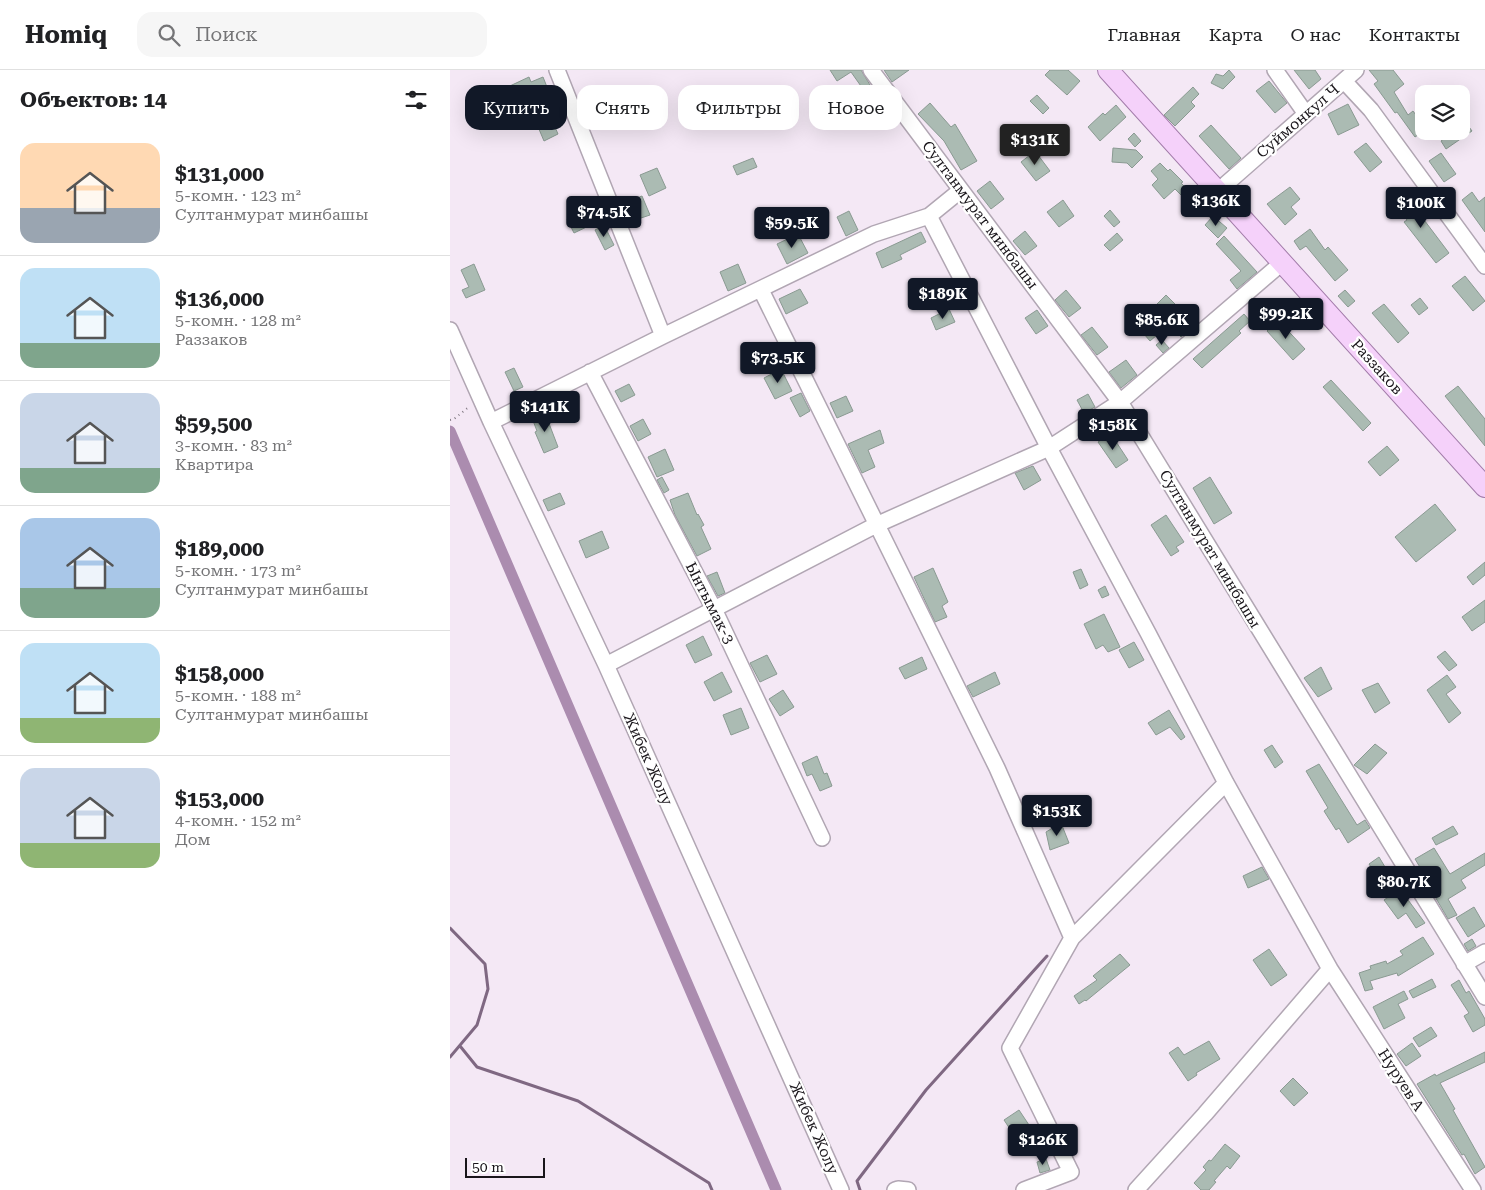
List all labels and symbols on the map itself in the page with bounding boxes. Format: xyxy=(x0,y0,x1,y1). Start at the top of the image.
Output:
street label: Суймонкул Ч xyxy=(1253,80,1343,162)
pin: $131K xyxy=(1000,124,1070,166)
street label: Султанмурат минбашы xyxy=(918,137,1042,293)
pin: $136K xyxy=(1181,184,1251,227)
pin: $100K xyxy=(1386,186,1456,229)
pin: $74.5K xyxy=(563,196,645,238)
pin: $59.5K xyxy=(751,206,833,249)
pin: $189K xyxy=(908,278,978,320)
pin: $99.2K xyxy=(1245,298,1327,340)
pin: $85.6K xyxy=(1121,304,1203,346)
street label: Раззаков xyxy=(1348,336,1406,398)
pin: $73.5K xyxy=(737,342,819,384)
pin: $141K xyxy=(510,390,580,433)
pin: $158K xyxy=(1078,408,1148,451)
street label: Султанмурат минбашы xyxy=(1156,467,1264,631)
street label: Ынтымак-3 xyxy=(682,559,738,647)
street label: Жибек Жолу xyxy=(620,710,676,808)
pin: $153K xyxy=(1022,794,1092,837)
pin: $80.7K xyxy=(1363,866,1445,908)
street label: Нуруев А xyxy=(1374,1045,1428,1115)
street label: Жибек Жолу xyxy=(786,1079,842,1177)
pin: $126K xyxy=(1008,1124,1078,1166)
scale bar xyxy=(465,1155,545,1178)

